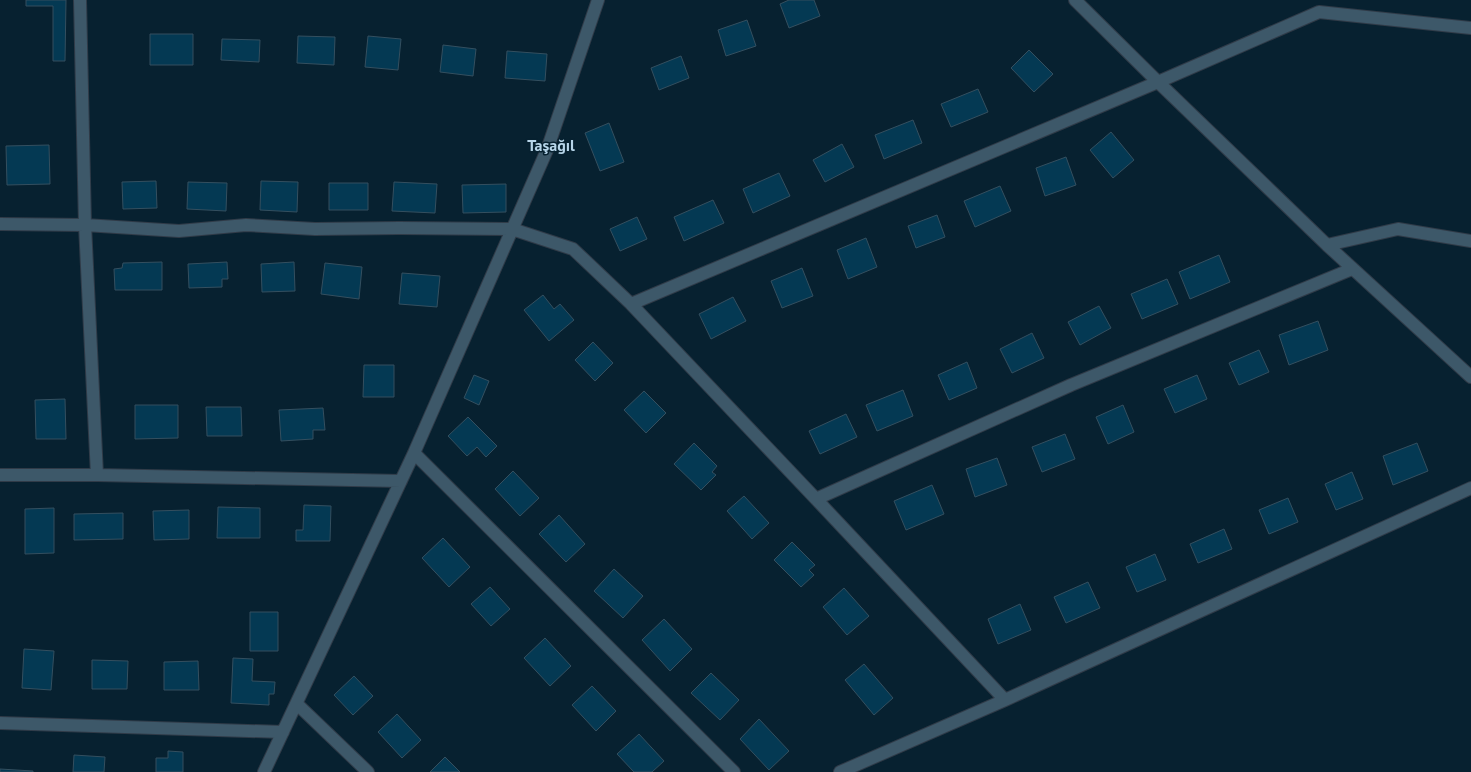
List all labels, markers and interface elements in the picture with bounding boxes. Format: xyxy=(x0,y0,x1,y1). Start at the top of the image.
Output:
district label: Taşağıl xyxy=(527,135,575,155)

